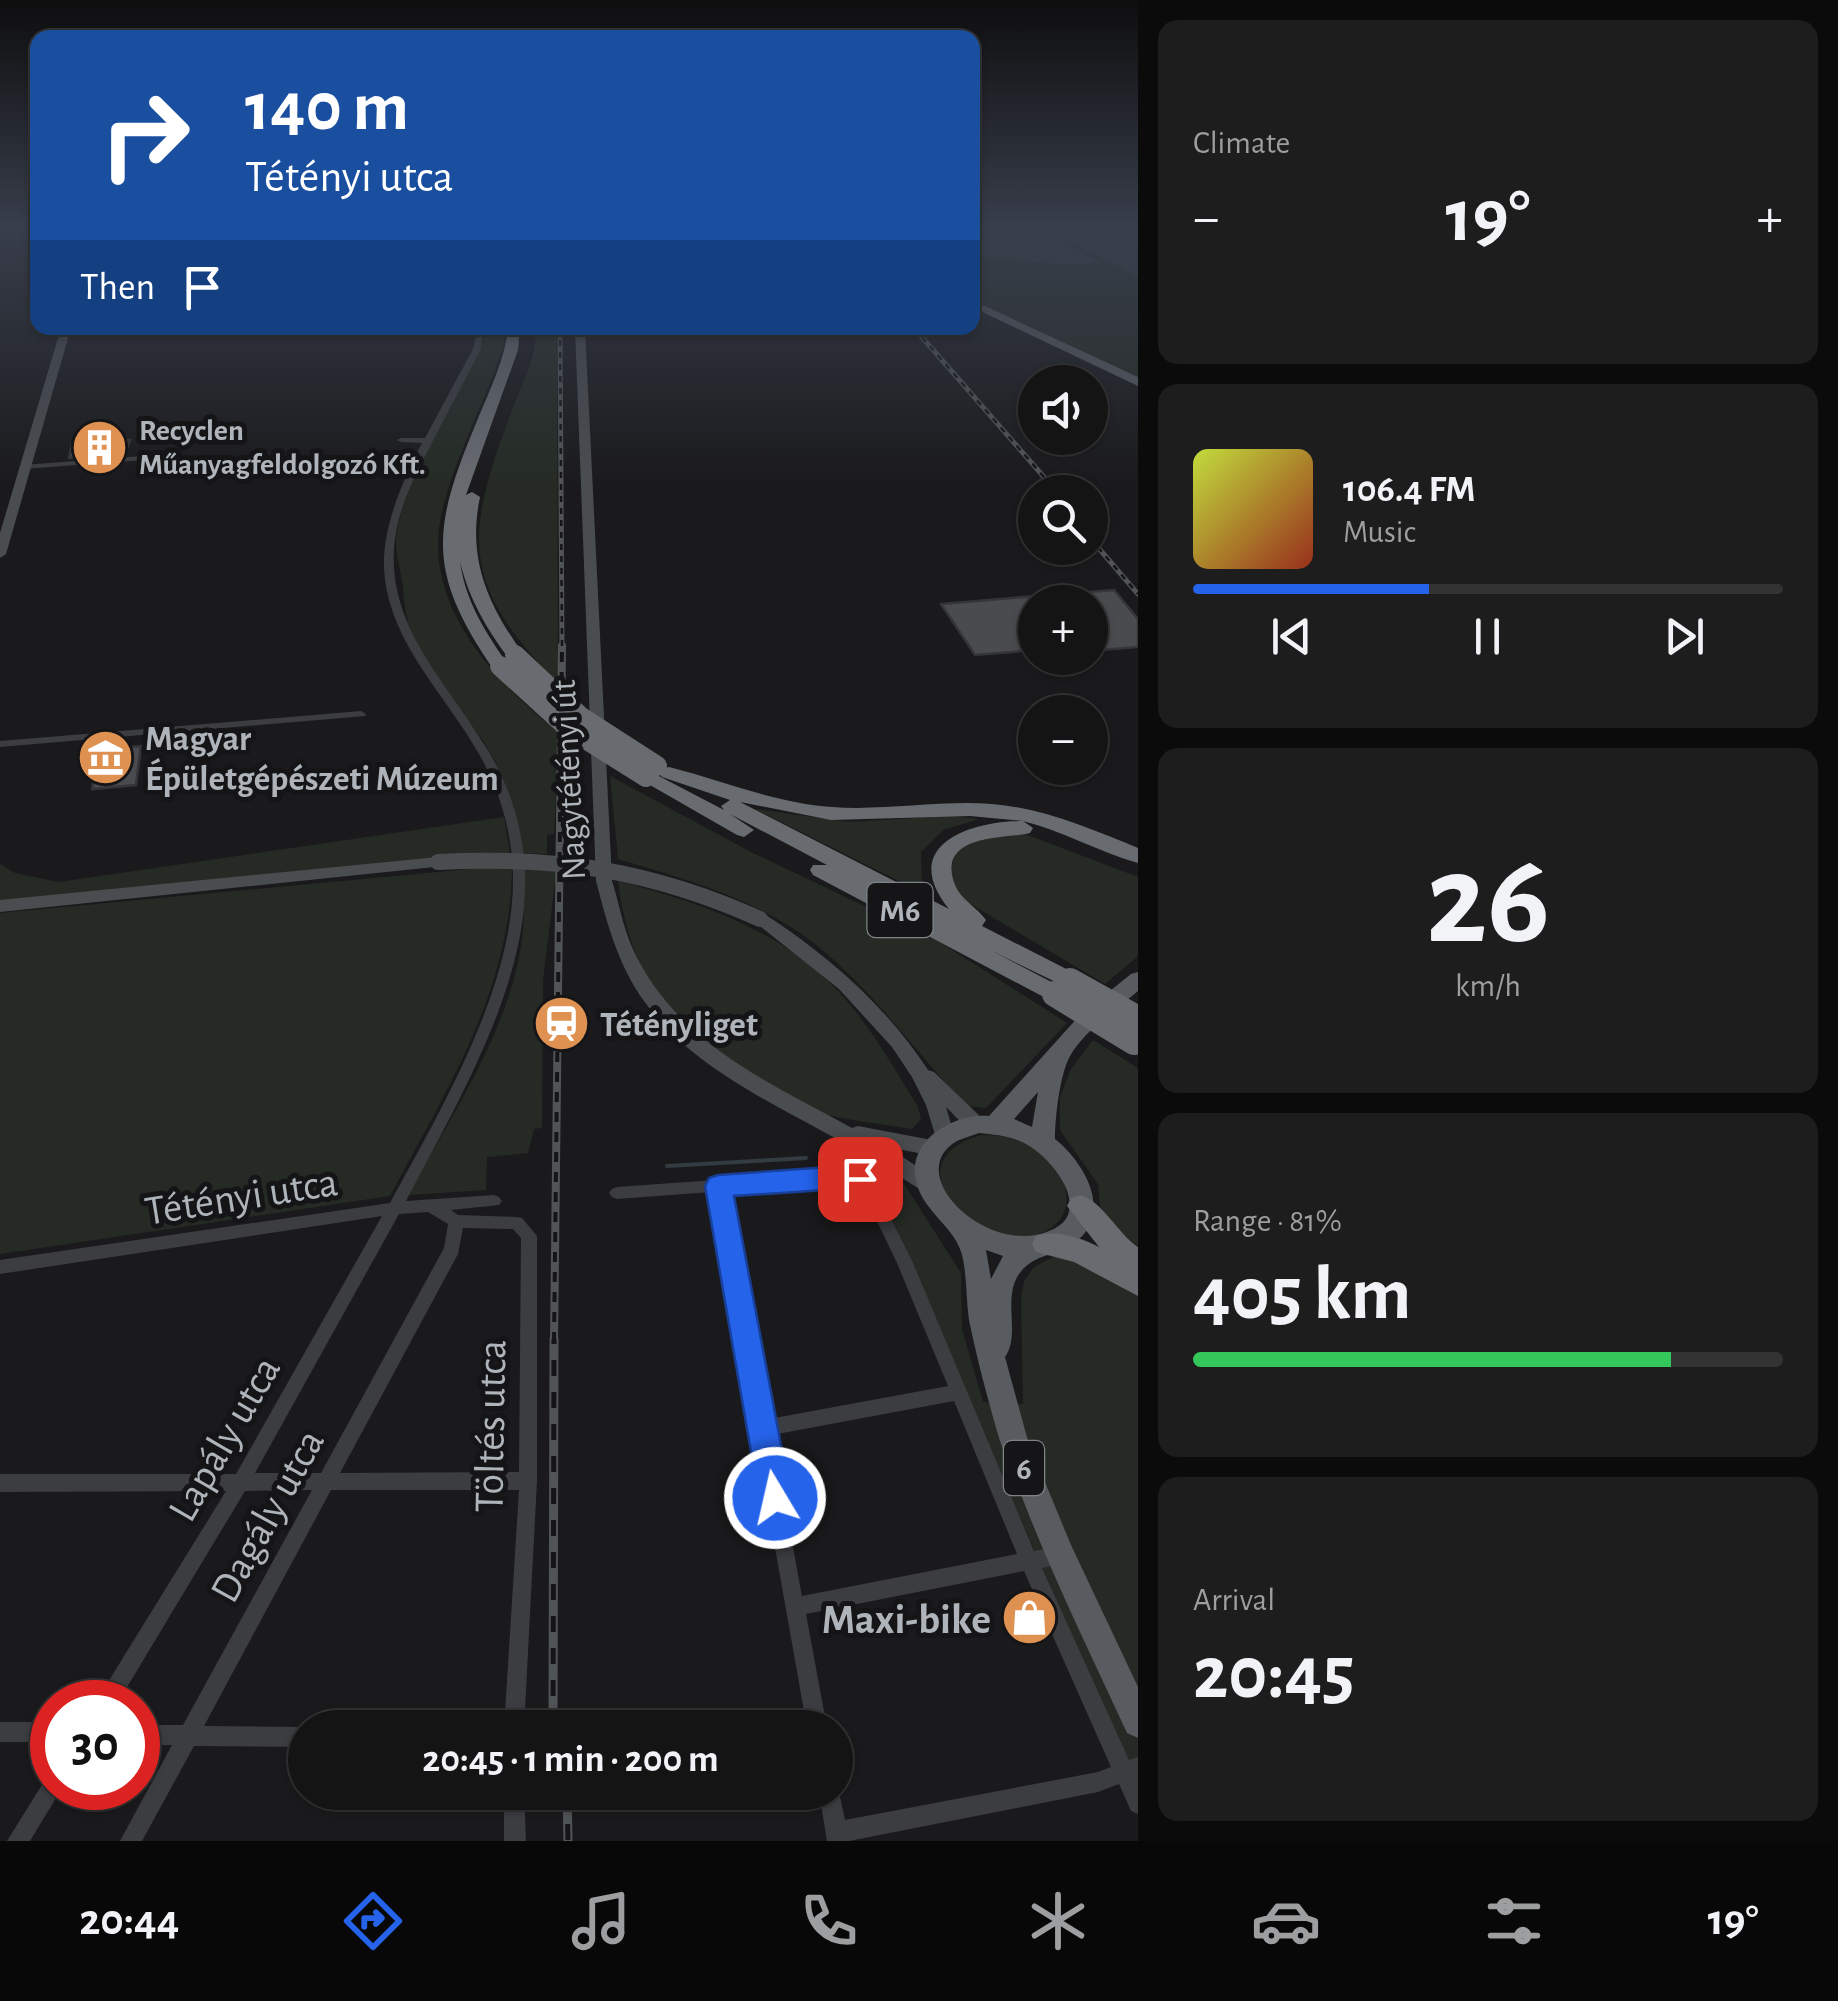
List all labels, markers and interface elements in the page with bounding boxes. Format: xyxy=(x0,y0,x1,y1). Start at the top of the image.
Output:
icon: right xyxy=(80,70,210,200)
text: 140 m xyxy=(245,73,409,143)
text: Climate xyxy=(1193,127,1290,159)
text: Tétényi utca xyxy=(245,155,454,200)
text: 19° xyxy=(1445,180,1531,255)
text: − xyxy=(1193,191,1219,246)
text: + xyxy=(1757,191,1783,246)
icon: arrive xyxy=(175,260,230,315)
text: Then xyxy=(80,269,155,307)
map controls xyxy=(1018,365,1108,785)
button: sound xyxy=(1018,365,1108,455)
place label: Recyclen Műanyagfeldolgozó Kft. xyxy=(139,416,426,480)
building icon: Recyclen Műanyagfeldolgozó Kft. xyxy=(70,417,130,477)
text: 106.4 FM xyxy=(1343,471,1476,509)
button: search xyxy=(1018,475,1108,565)
text: Music xyxy=(1343,516,1416,548)
button: + xyxy=(1018,585,1108,675)
icon: previous xyxy=(1264,609,1319,664)
icon: pause xyxy=(1460,609,1515,664)
icon: next xyxy=(1657,609,1712,664)
street label: Nagytétényi út xyxy=(547,679,592,881)
button: − xyxy=(1018,695,1108,785)
place label: Magyar Épületgépészeti Múzeum xyxy=(145,722,499,797)
museum icon: Magyar Épületgépészeti Múzeum xyxy=(76,728,136,788)
text: 26 xyxy=(1426,837,1550,967)
road number: M6 xyxy=(868,883,932,937)
text: km/h xyxy=(1455,970,1521,1002)
station icon: Tétényliget xyxy=(531,994,591,1054)
place label: Tétényliget xyxy=(600,1008,758,1043)
pin xyxy=(818,1137,903,1222)
icon: arrive xyxy=(833,1152,888,1207)
street label: Tétényi utca xyxy=(142,1161,341,1233)
text: Range · 81% xyxy=(1193,1205,1342,1237)
text: 405 km xyxy=(1193,1258,1411,1333)
street label: Töltés utca xyxy=(468,1339,514,1513)
street label: Lapály utca xyxy=(161,1350,288,1528)
street label: Dagály utca xyxy=(203,1423,332,1609)
road number: 6 xyxy=(1004,1441,1044,1495)
position arrow xyxy=(723,1446,827,1550)
text: Arrival xyxy=(1193,1584,1275,1616)
shop icon: Maxi-bike xyxy=(1000,1588,1060,1648)
place label: Maxi-bike xyxy=(822,1599,991,1641)
text: 20:45 xyxy=(1193,1637,1355,1712)
speed limit sign: 30 xyxy=(30,1680,160,1810)
text: 20:45 · 1 min · 200 m xyxy=(422,1741,719,1779)
icon: directions xyxy=(338,1886,408,1956)
icon: music xyxy=(566,1886,636,1956)
icon: phone xyxy=(794,1886,864,1956)
icon: climate xyxy=(1023,1886,1093,1956)
icon: car xyxy=(1251,1886,1321,1956)
icon: filters xyxy=(1479,1886,1549,1956)
text: 20:44 xyxy=(79,1898,179,1943)
text: 19° xyxy=(1708,1898,1759,1943)

